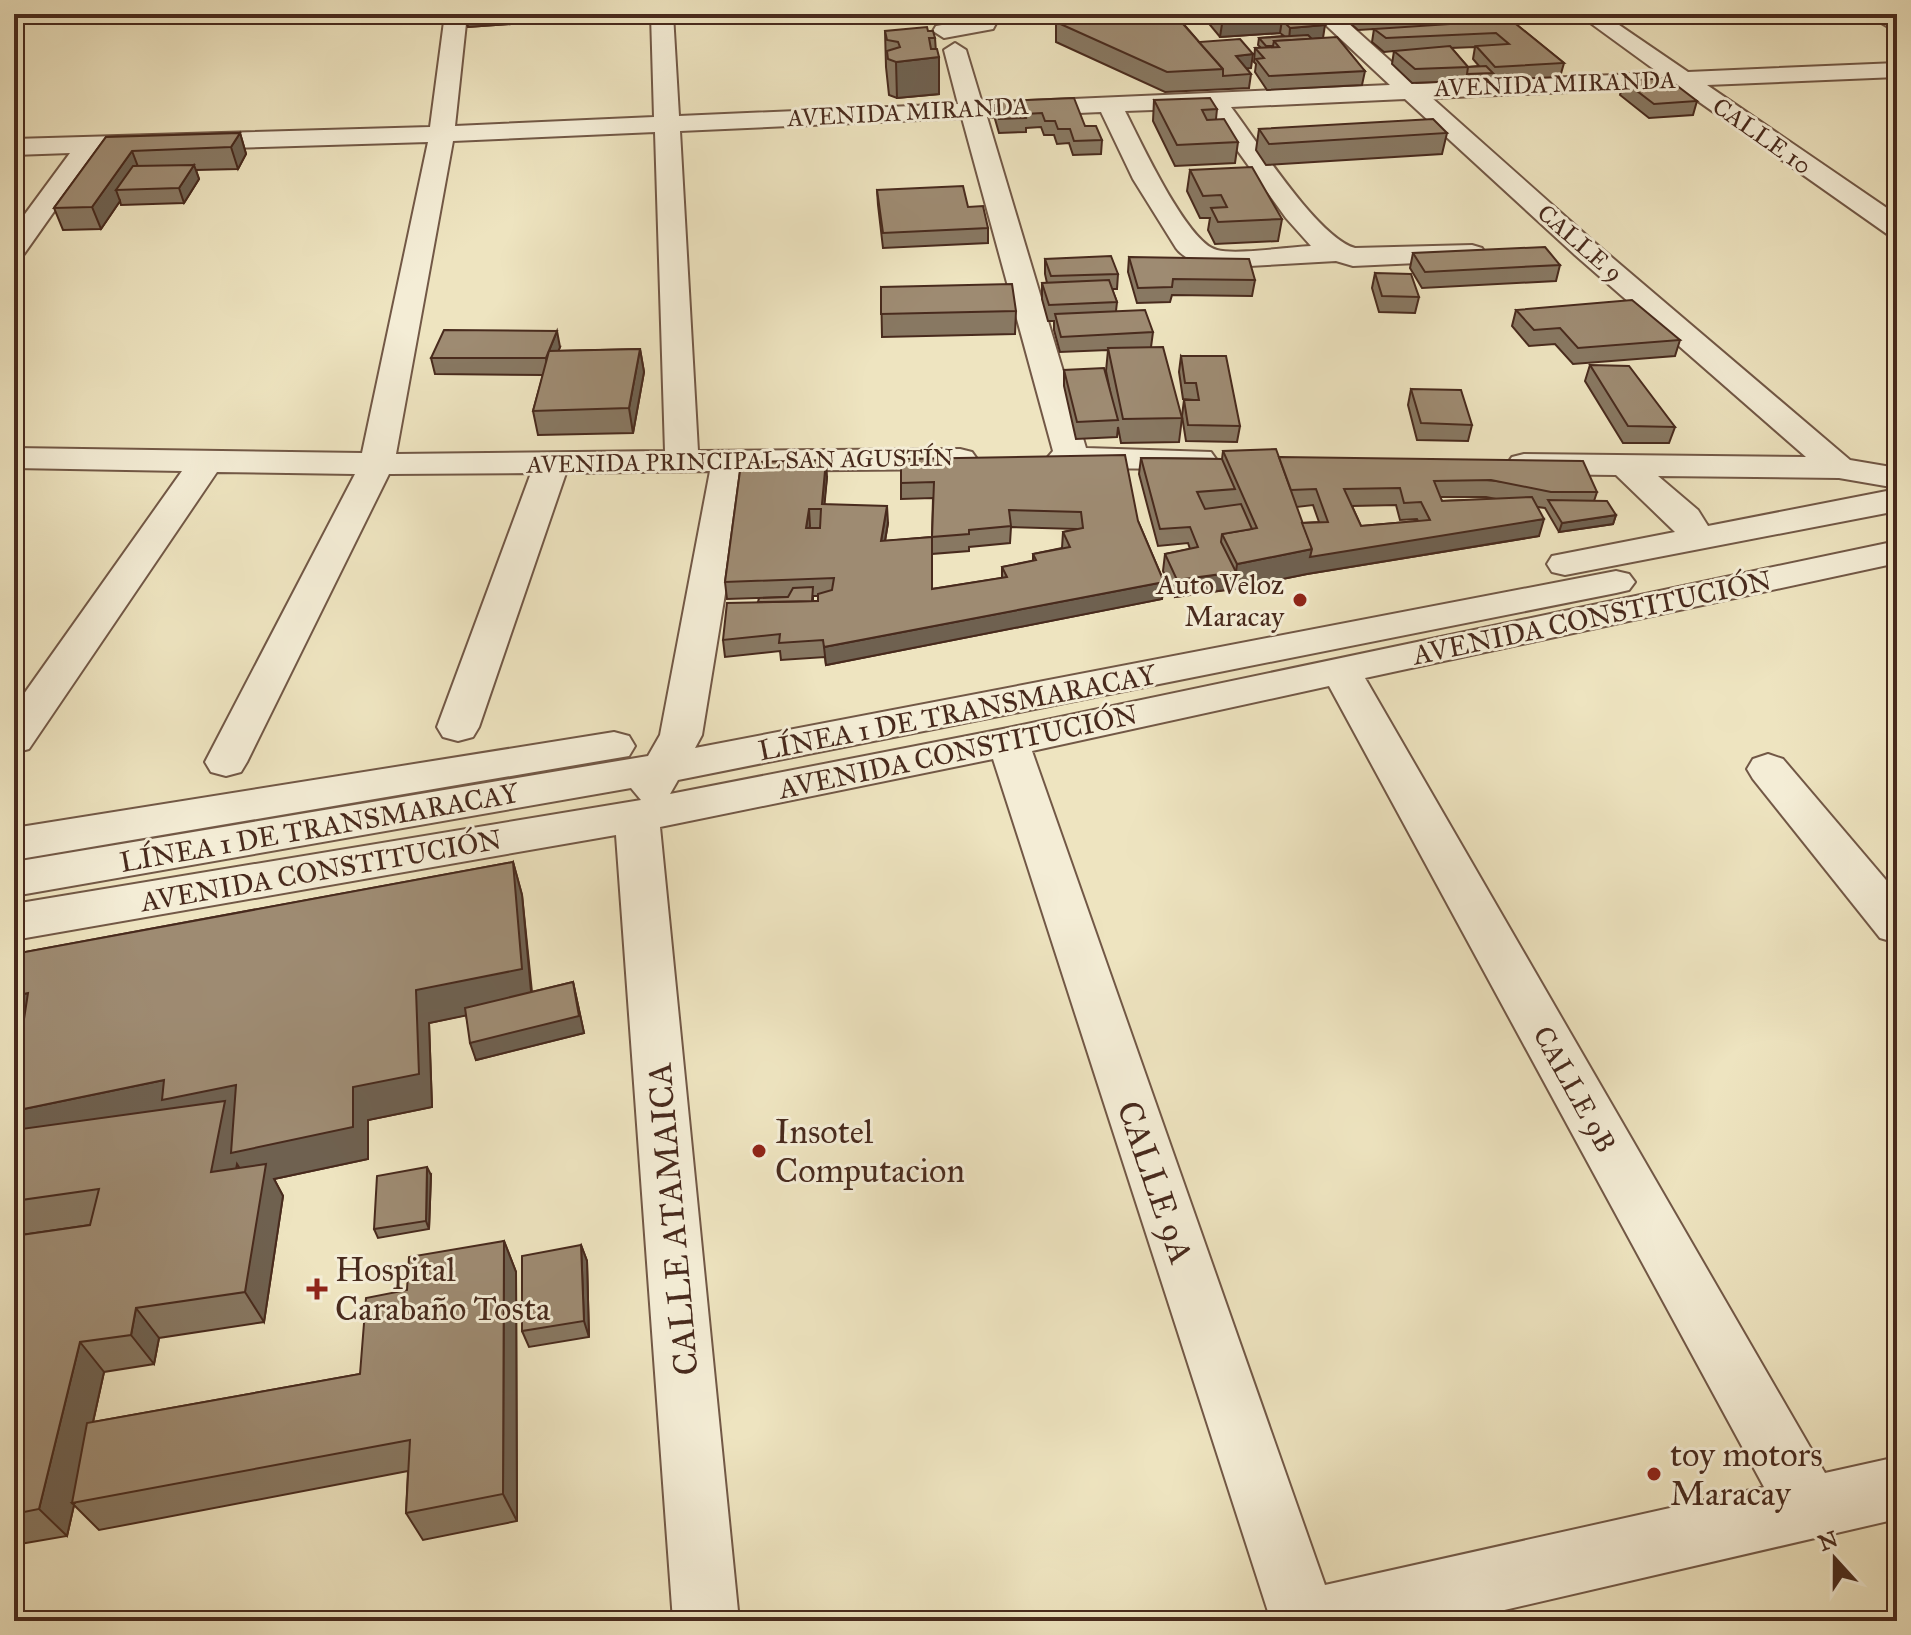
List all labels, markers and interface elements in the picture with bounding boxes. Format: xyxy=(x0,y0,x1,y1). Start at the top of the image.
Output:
street label: AVENIDA MIRANDA xyxy=(1433,65,1676,103)
street label: AVENIDA MIRANDA xyxy=(785,91,1030,133)
street label: CALLE 10 xyxy=(1707,91,1817,181)
street label: CALLE 9 xyxy=(1531,198,1629,288)
street label: AVENIDA PRINCIPAL SAN AGUSTÍN xyxy=(525,442,954,480)
street label: AVENIDA CONSTITUCIÓN xyxy=(1409,562,1775,673)
place label: Auto Veloz Maracay xyxy=(1155,567,1285,634)
marker: Auto Veloz Maracay xyxy=(1291,591,1309,609)
street label: LÍNEA 1 DE TRANSMARACAY xyxy=(755,657,1160,768)
street label: AVENIDA CONSTITUCIÓN xyxy=(775,696,1141,807)
street label: LÍNEA 1 DE TRANSMARACAY xyxy=(117,775,522,880)
street label: AVENIDA CONSTITUCIÓN xyxy=(137,821,504,920)
street label: CALLE 9B xyxy=(1526,1020,1624,1158)
street label: CALLE ATAMAICA xyxy=(638,1061,707,1377)
street label: CALLE 9A xyxy=(1108,1096,1202,1269)
place label: Insotel Computacion xyxy=(775,1111,965,1191)
marker: Insotel Computacion xyxy=(750,1142,768,1160)
place label: Hospital Carabaño Tosta xyxy=(335,1249,551,1329)
marker: Hospital Carabaño Tosta xyxy=(306,1278,328,1300)
place label: toy motors Maracay xyxy=(1670,1434,1823,1514)
marker: toy motors Maracay xyxy=(1645,1465,1663,1483)
north arrow xyxy=(1795,1519,1875,1599)
text: N xyxy=(1814,1525,1842,1557)

